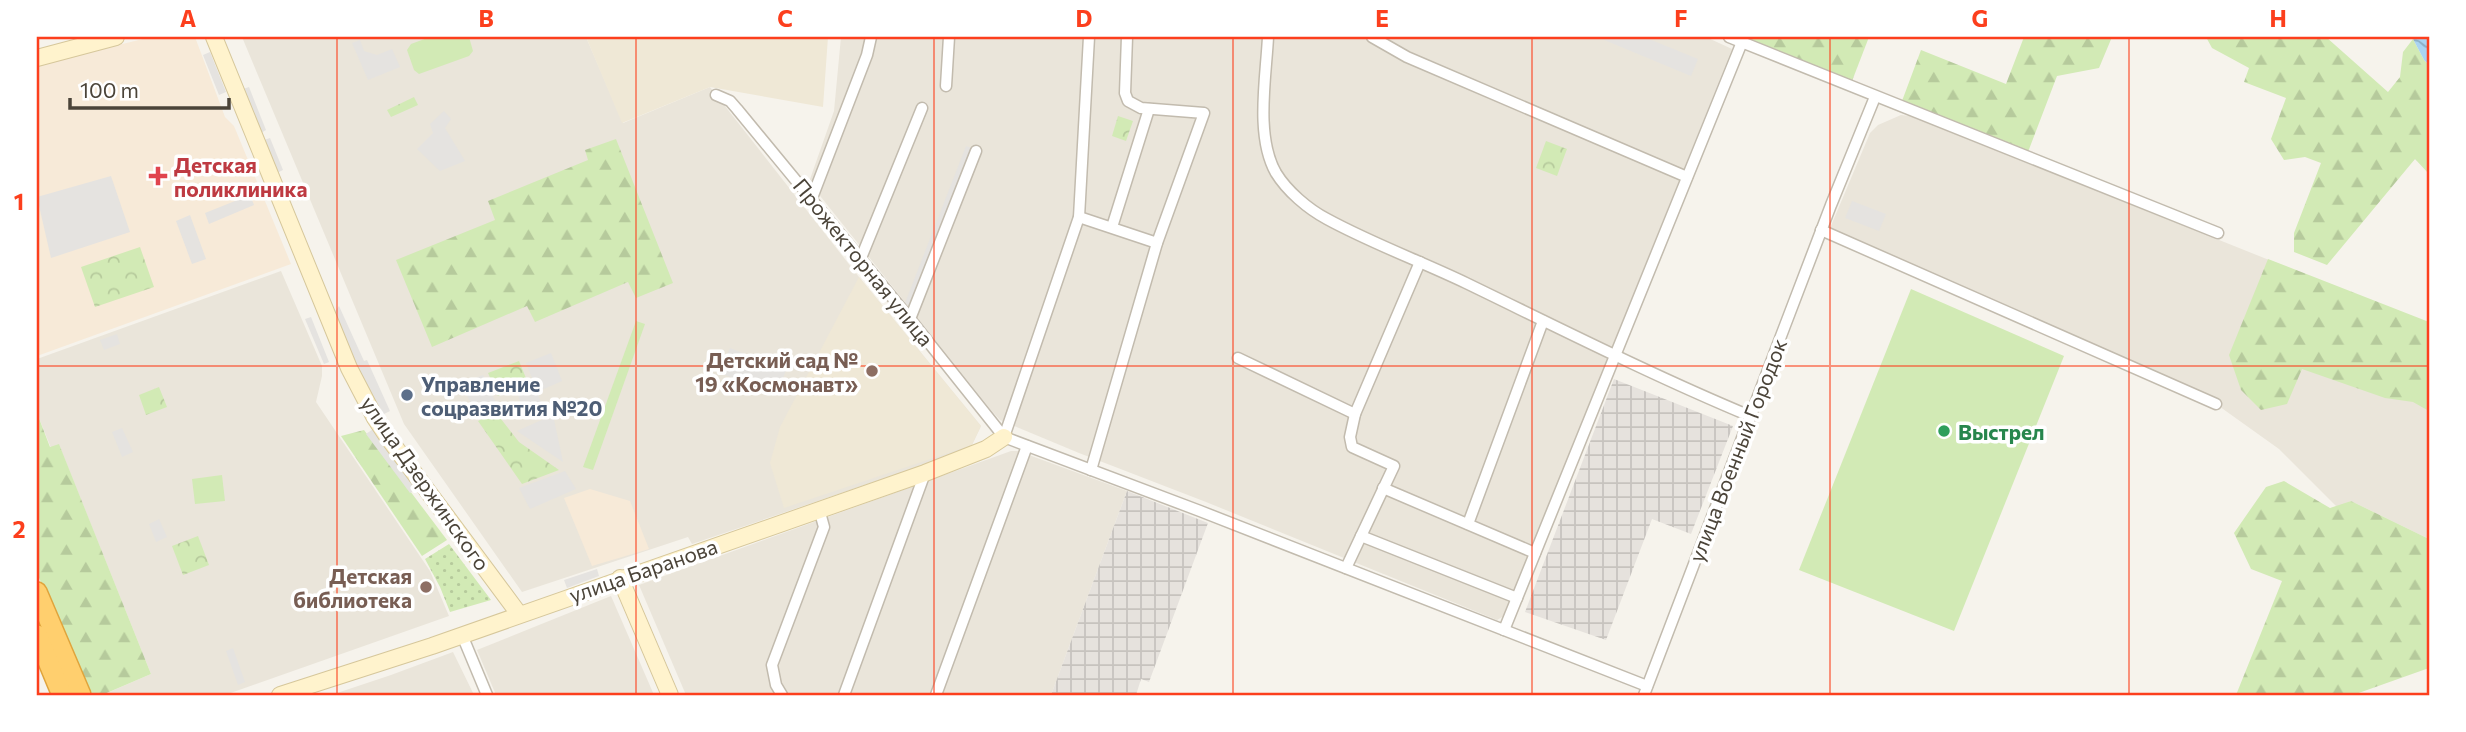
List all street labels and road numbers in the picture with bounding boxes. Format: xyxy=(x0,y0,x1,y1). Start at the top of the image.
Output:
street label: Прожекторная улица xyxy=(789,173,939,351)
street label: улица Военный Городок xyxy=(1683,335,1791,565)
street label: улица Дзержинского xyxy=(356,391,496,575)
street label: улица Баранова xyxy=(566,533,720,607)

